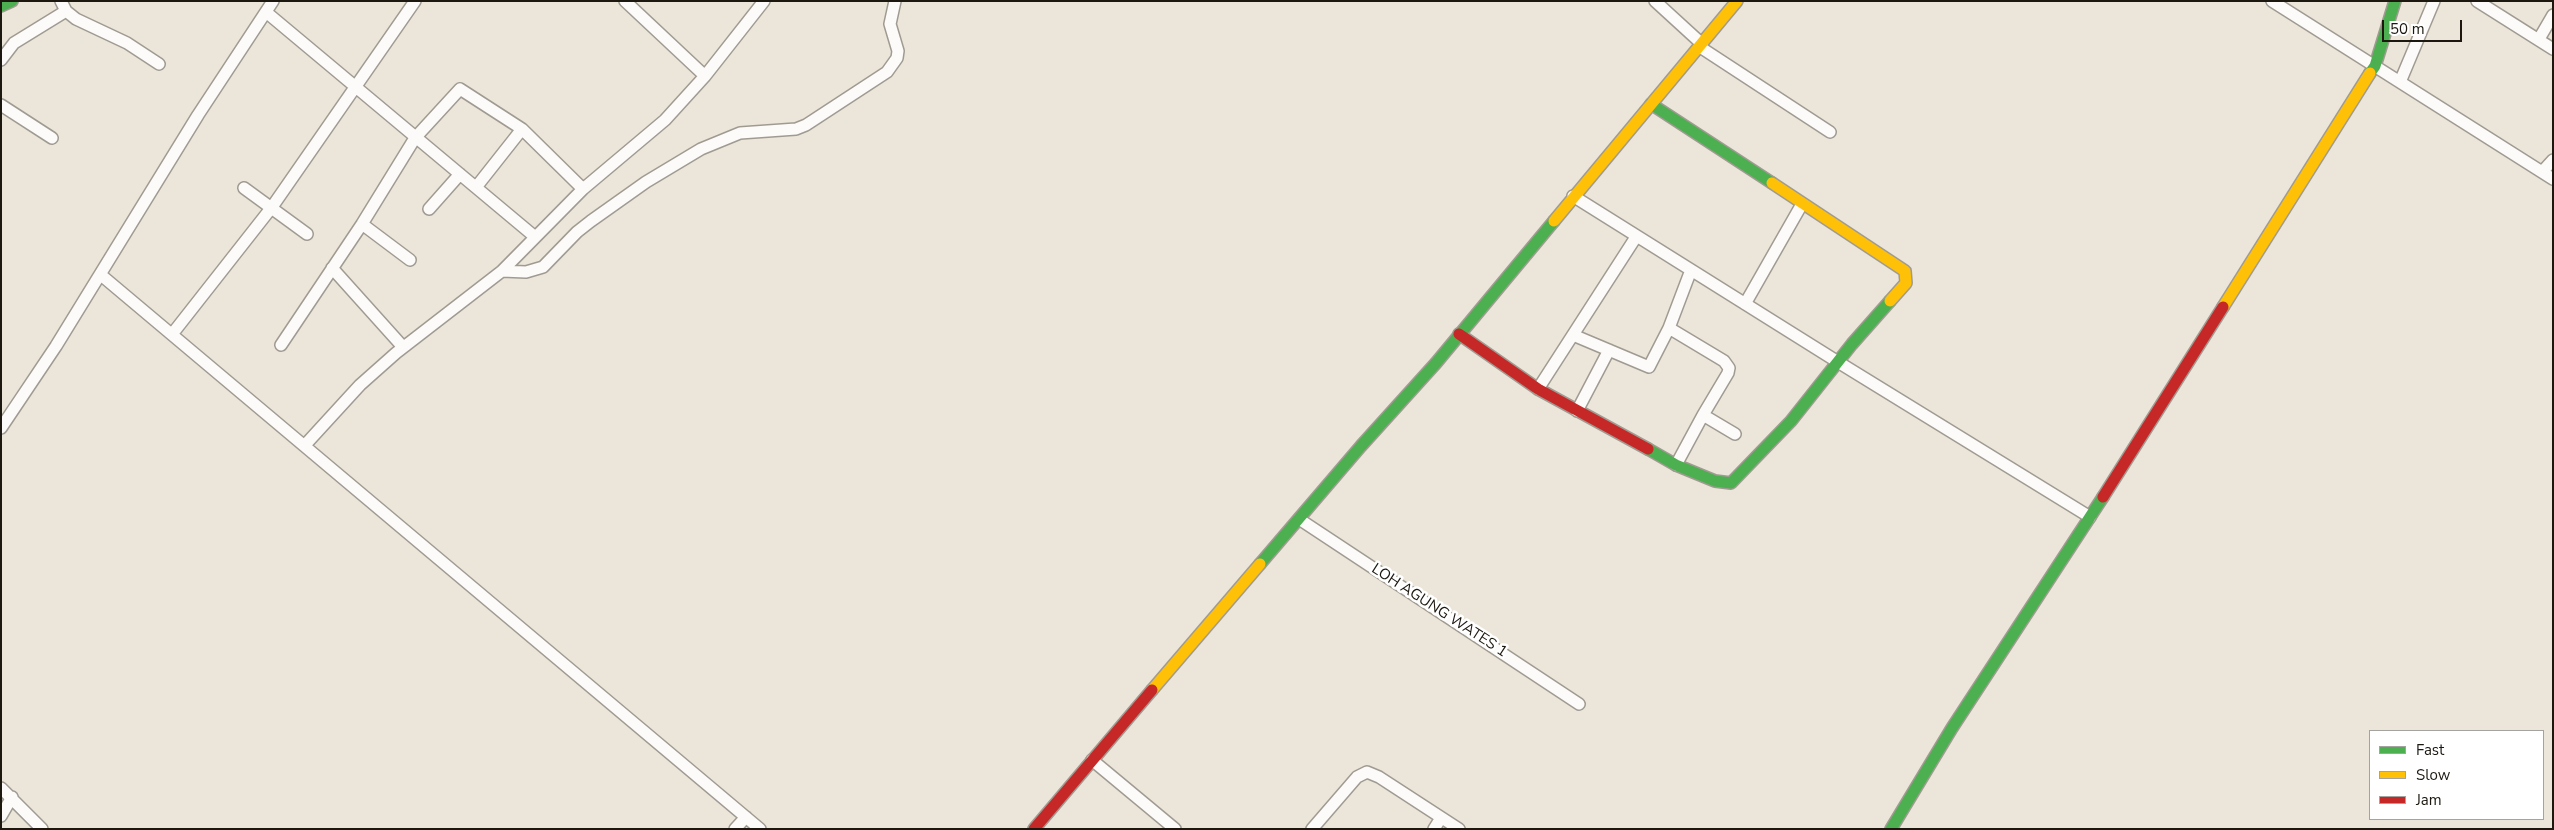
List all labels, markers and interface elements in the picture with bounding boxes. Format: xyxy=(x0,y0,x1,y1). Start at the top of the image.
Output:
scale bar xyxy=(2384,10,2464,42)
text: 50 m xyxy=(2390,19,2425,39)
street label: LOH AGUNG WATES 1 xyxy=(1368,560,1510,662)
legend xyxy=(2369,730,2544,820)
text: Fast xyxy=(2416,740,2444,760)
text: Slow xyxy=(2416,765,2450,785)
text: Jam xyxy=(2416,790,2442,810)

